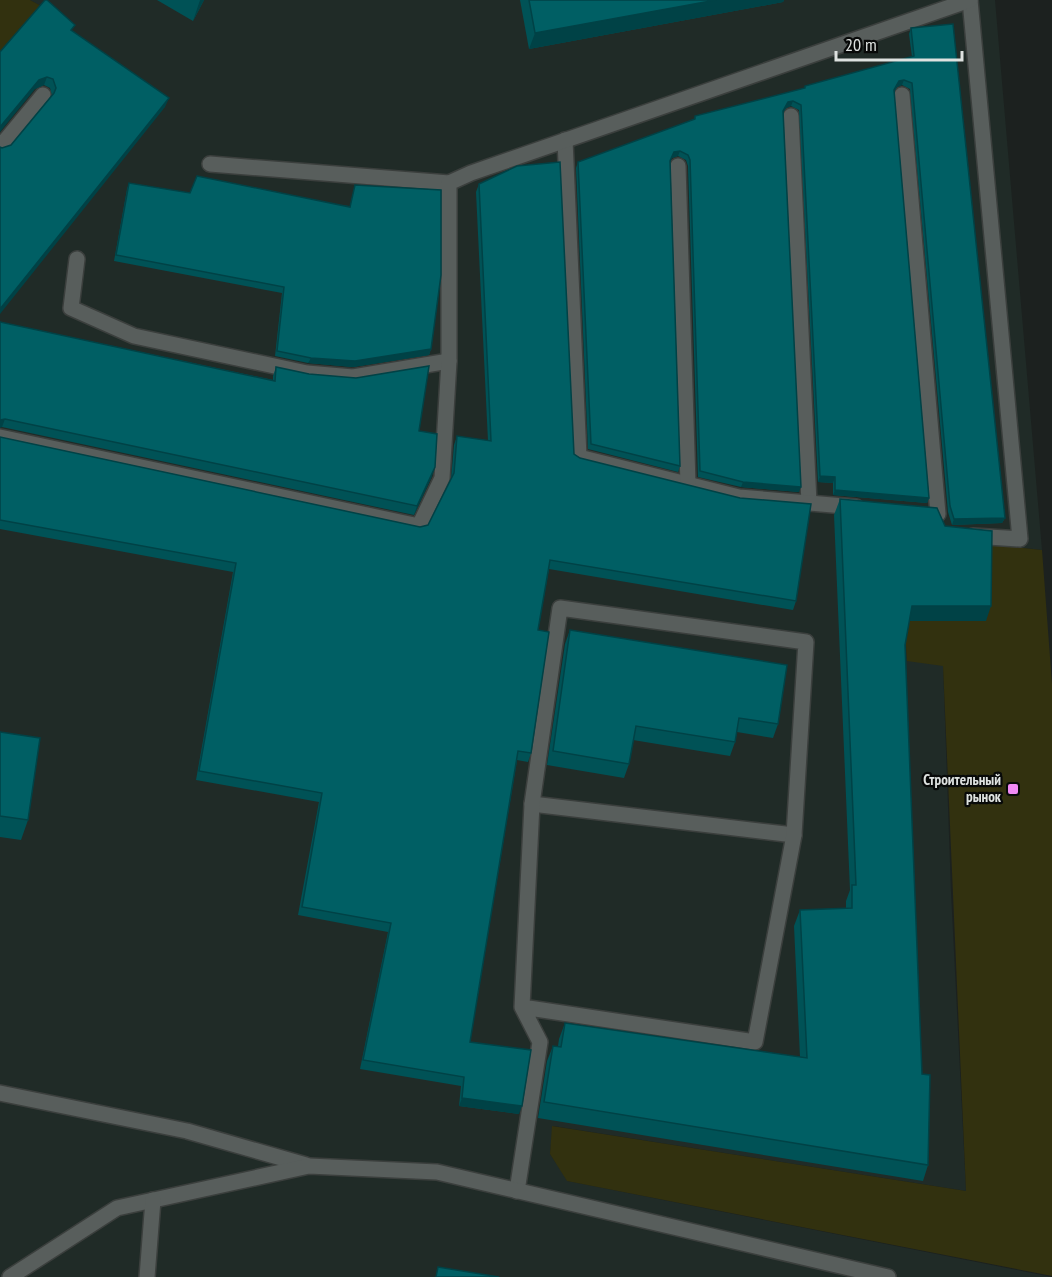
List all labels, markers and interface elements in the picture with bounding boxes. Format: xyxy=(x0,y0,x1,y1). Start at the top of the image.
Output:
scale bar xyxy=(836,24,962,62)
text: 20 m xyxy=(845,33,877,56)
place label: Строительный рынок xyxy=(923,770,1002,806)
marker: Строительный рынок xyxy=(1006,782,1020,796)

